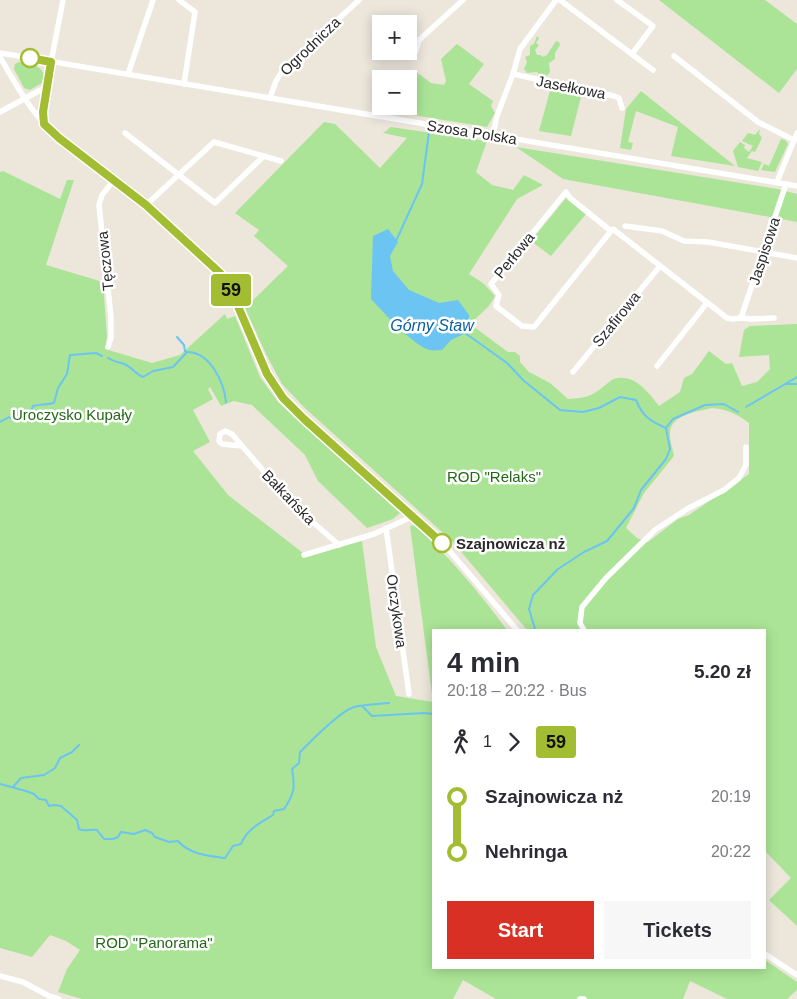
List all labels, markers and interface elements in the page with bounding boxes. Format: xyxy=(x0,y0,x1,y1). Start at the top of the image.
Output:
street label: Ogrodnicza xyxy=(277,13,344,79)
map controls xyxy=(372,15,417,115)
button: + xyxy=(372,15,417,60)
unlabelled marker xyxy=(20,48,40,68)
button: − xyxy=(372,70,417,115)
street label: Jasełkowa xyxy=(535,72,608,102)
street label: Szosa Polska xyxy=(426,116,519,148)
street label: Jaspisowa xyxy=(745,214,783,287)
street label: Perłowa xyxy=(490,228,538,281)
street label: Tęczowa xyxy=(93,230,117,292)
line badge: 59 xyxy=(208,274,254,306)
text: 59 xyxy=(221,280,241,300)
street label: Szafirowa xyxy=(589,288,644,350)
water label: Górny Staw xyxy=(390,317,475,334)
park label: Uroczysko Kupały xyxy=(12,406,133,423)
street label: Bałkańska xyxy=(259,466,320,528)
park label: ROD "Relaks" xyxy=(447,468,541,485)
marker: Szajnowicza nż xyxy=(432,533,452,553)
place label: Szajnowicza nż xyxy=(456,535,565,552)
street label: Orczykowa xyxy=(383,573,411,650)
text: 4 min xyxy=(447,647,520,678)
text: 5.20 zł xyxy=(694,661,751,682)
text: 20:18 – 20:22 · Bus xyxy=(447,682,587,699)
icon: walk xyxy=(447,728,475,756)
icon: forward xyxy=(500,728,528,756)
text: 59 xyxy=(546,732,566,752)
text: 1 xyxy=(483,733,492,750)
text: Szajnowicza nż xyxy=(485,786,623,807)
text: 20:19 xyxy=(711,788,751,805)
text: Nehringa xyxy=(485,841,567,862)
text: 20:22 xyxy=(711,843,751,860)
button: Start xyxy=(447,901,594,959)
button: Tickets xyxy=(604,901,751,959)
park label: ROD "Panorama" xyxy=(95,934,213,951)

